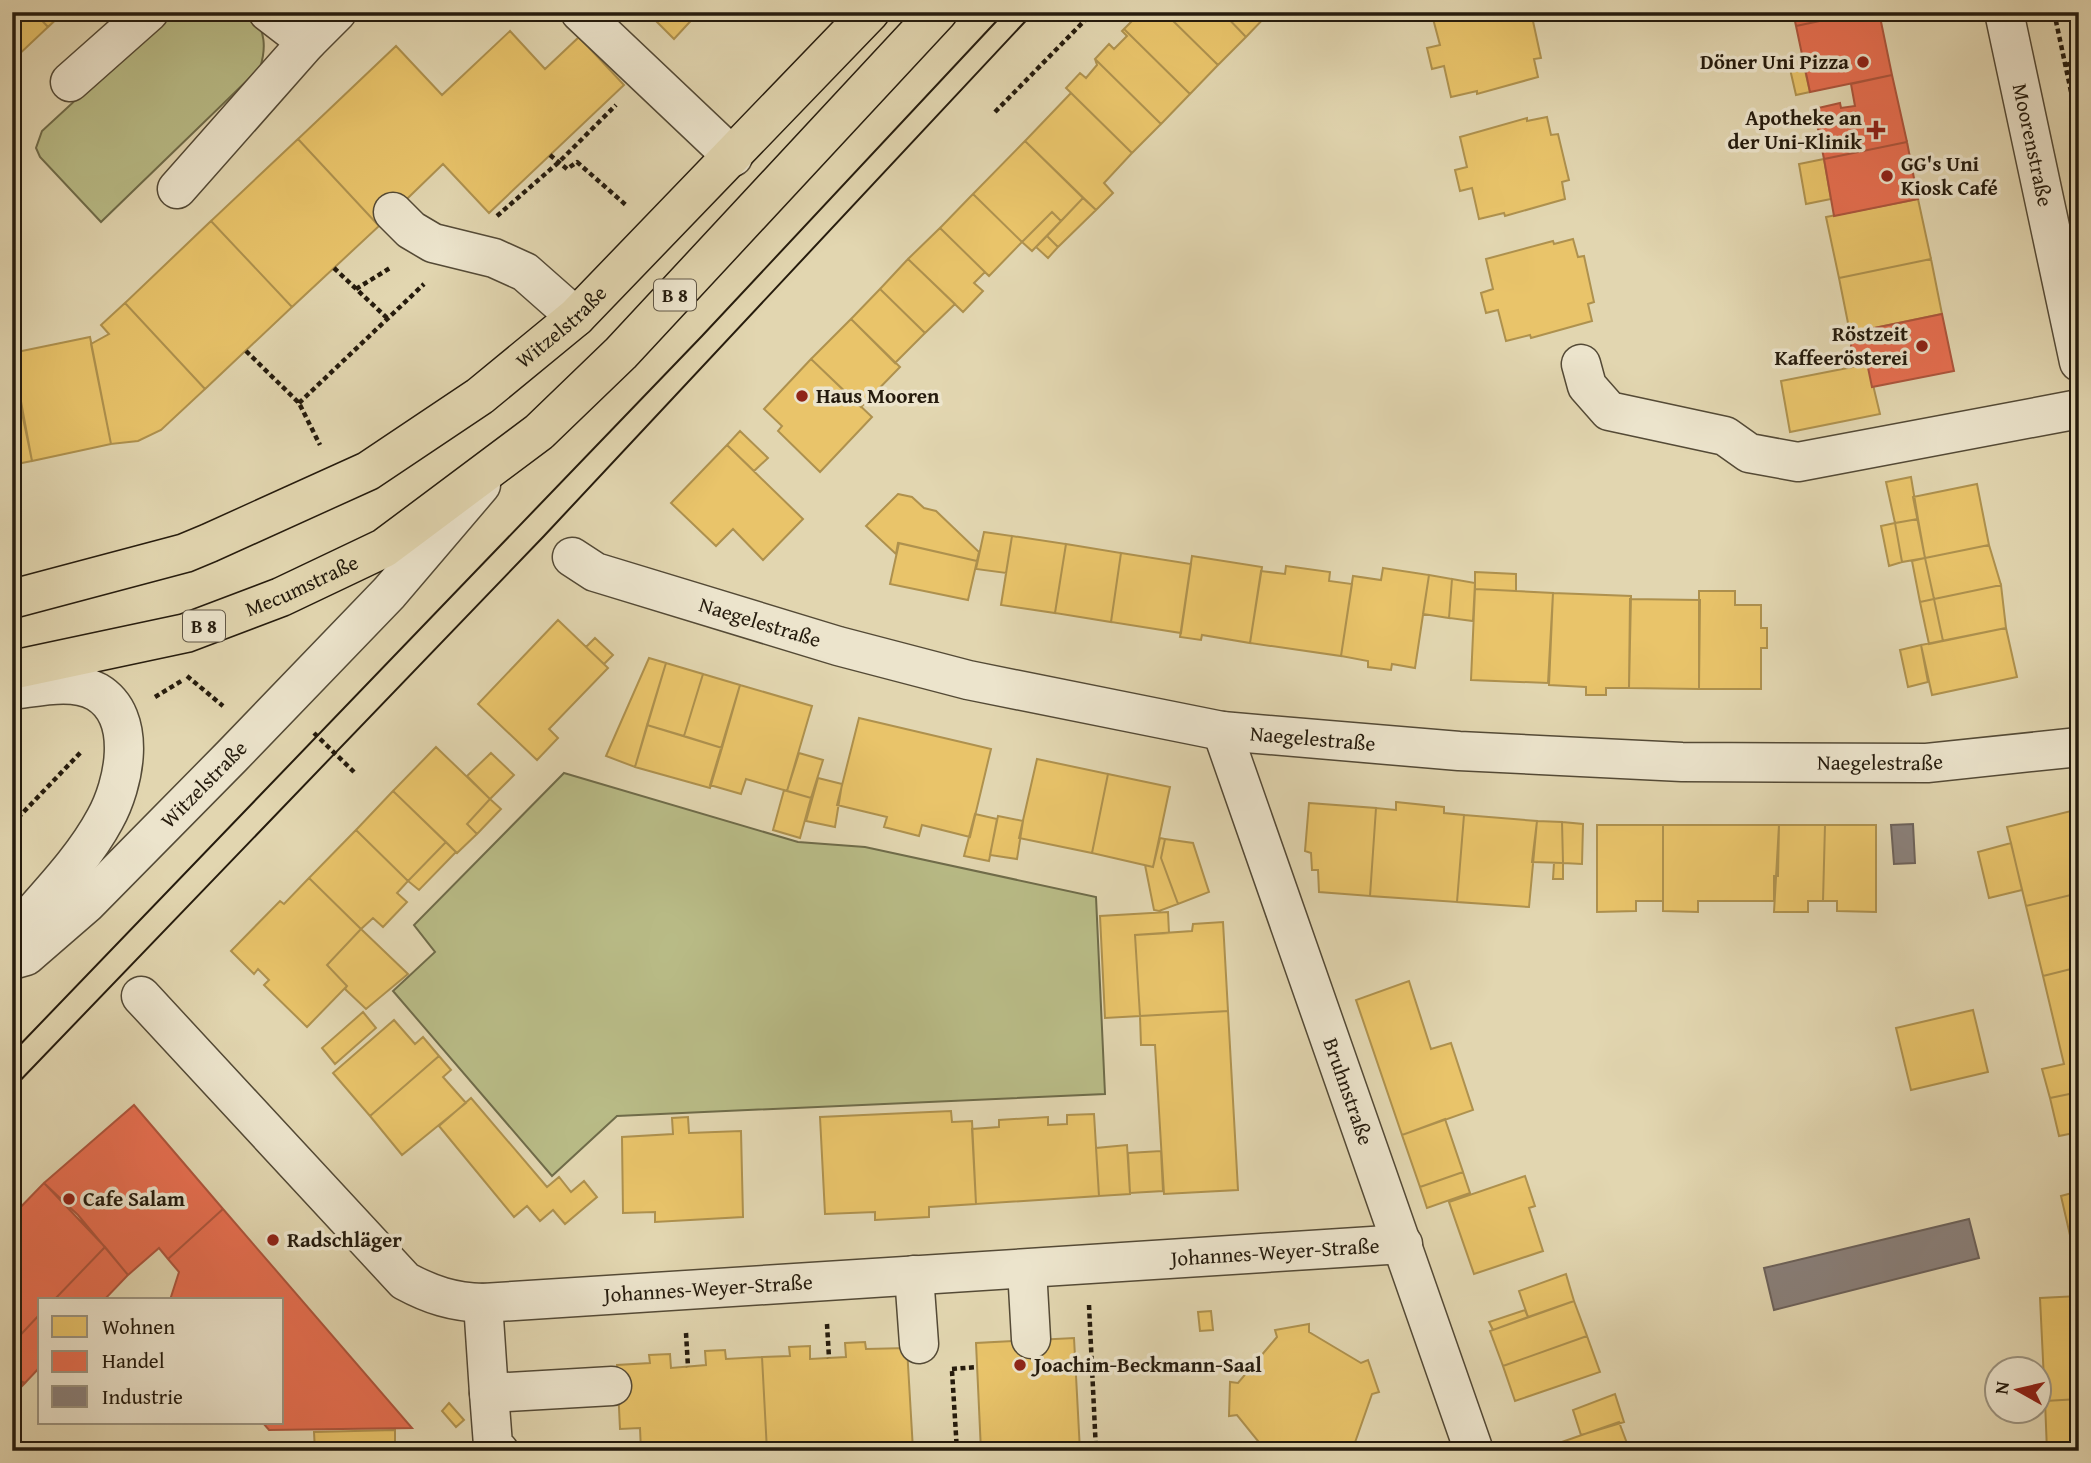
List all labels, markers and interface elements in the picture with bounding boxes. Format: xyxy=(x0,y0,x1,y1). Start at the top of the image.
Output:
place label: Döner Uni Pizza xyxy=(1700,46,1849,77)
marker: Döner Uni Pizza xyxy=(1855,54,1871,70)
street label: Moorenstraße xyxy=(2005,81,2061,209)
place label: Apotheke an der Uni-Klinik xyxy=(1728,102,1863,157)
marker: Apotheke an der Uni-Klinik xyxy=(1868,122,1884,138)
place label: GG's Uni Kiosk Café xyxy=(1901,148,1998,203)
marker: GG's Uni Kiosk Café xyxy=(1879,168,1895,184)
street label: Witzelstraße xyxy=(509,278,614,376)
road number: B 8 xyxy=(654,280,696,310)
place label: Röstzeit Kaffeerösterei xyxy=(1774,318,1908,373)
marker: Röstzeit Kaffeerösterei xyxy=(1914,338,1930,354)
place label: Haus Mooren xyxy=(816,380,940,411)
marker: Haus Mooren xyxy=(794,388,810,404)
street label: Mecumstraße xyxy=(241,546,364,624)
street label: Naegelestraße xyxy=(695,589,825,655)
road number: B 8 xyxy=(183,610,225,642)
street label: Naegelestraße xyxy=(1249,717,1377,759)
street label: Witzelstraße xyxy=(153,733,254,835)
street label: Naegelestraße xyxy=(1817,745,1945,778)
street label: Bruhnstraße xyxy=(1316,1033,1382,1149)
place label: Cafe Salam xyxy=(83,1183,185,1214)
marker: Cafe Salam xyxy=(61,1191,77,1207)
place label: Radschläger xyxy=(287,1224,402,1255)
street label: Johannes-Weyer-Straße xyxy=(1167,1230,1380,1274)
marker: Radschläger xyxy=(265,1232,281,1248)
street label: Johannes-Weyer-Straße xyxy=(600,1266,814,1310)
legend xyxy=(38,1298,284,1424)
text: Wohnen xyxy=(102,1311,175,1342)
text: Handel xyxy=(102,1345,165,1376)
place label: Joachim-Beckmann-Saal xyxy=(1031,1349,1262,1380)
north arrow xyxy=(1982,1354,2052,1424)
marker: Joachim-Beckmann-Saal xyxy=(1012,1357,1028,1373)
text: N xyxy=(1986,1379,2016,1396)
text: Industrie xyxy=(102,1381,183,1412)

